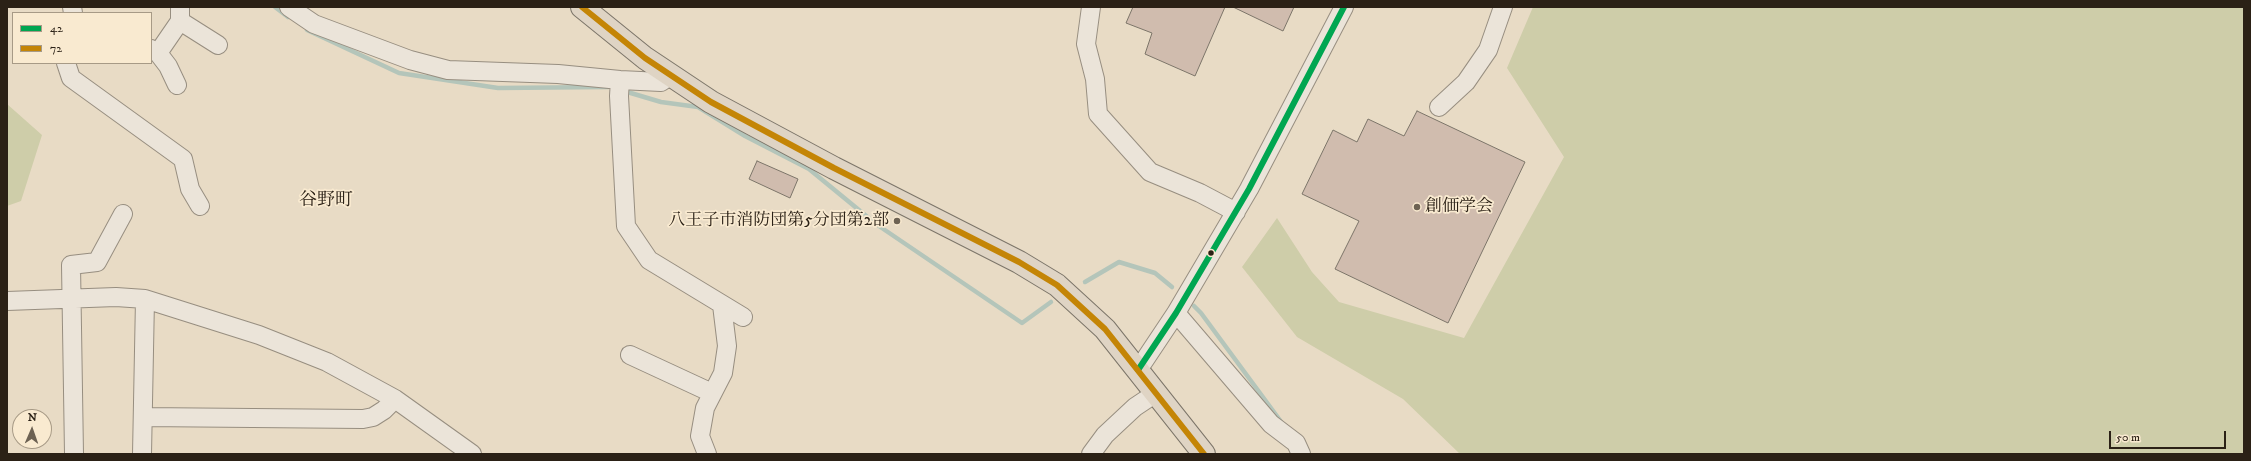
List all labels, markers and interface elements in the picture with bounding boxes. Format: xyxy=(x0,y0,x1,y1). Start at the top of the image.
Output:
legend xyxy=(12,12,152,64)
text: 42 xyxy=(50,21,63,36)
text: 72 xyxy=(50,41,62,56)
district label: 谷野町 xyxy=(299,190,353,212)
place label: 創価学会 xyxy=(1425,197,1493,217)
marker: 創価学会 xyxy=(1412,202,1422,212)
place label: 八王子市消防団第5分団第2部 xyxy=(668,211,889,231)
marker: 八王子市消防団第5分団第2部 xyxy=(892,216,902,226)
unlabelled marker xyxy=(1206,248,1216,258)
north arrow xyxy=(12,409,52,449)
text: N xyxy=(28,411,37,425)
scale bar xyxy=(2111,423,2228,449)
text: 50 m xyxy=(2116,430,2140,445)

